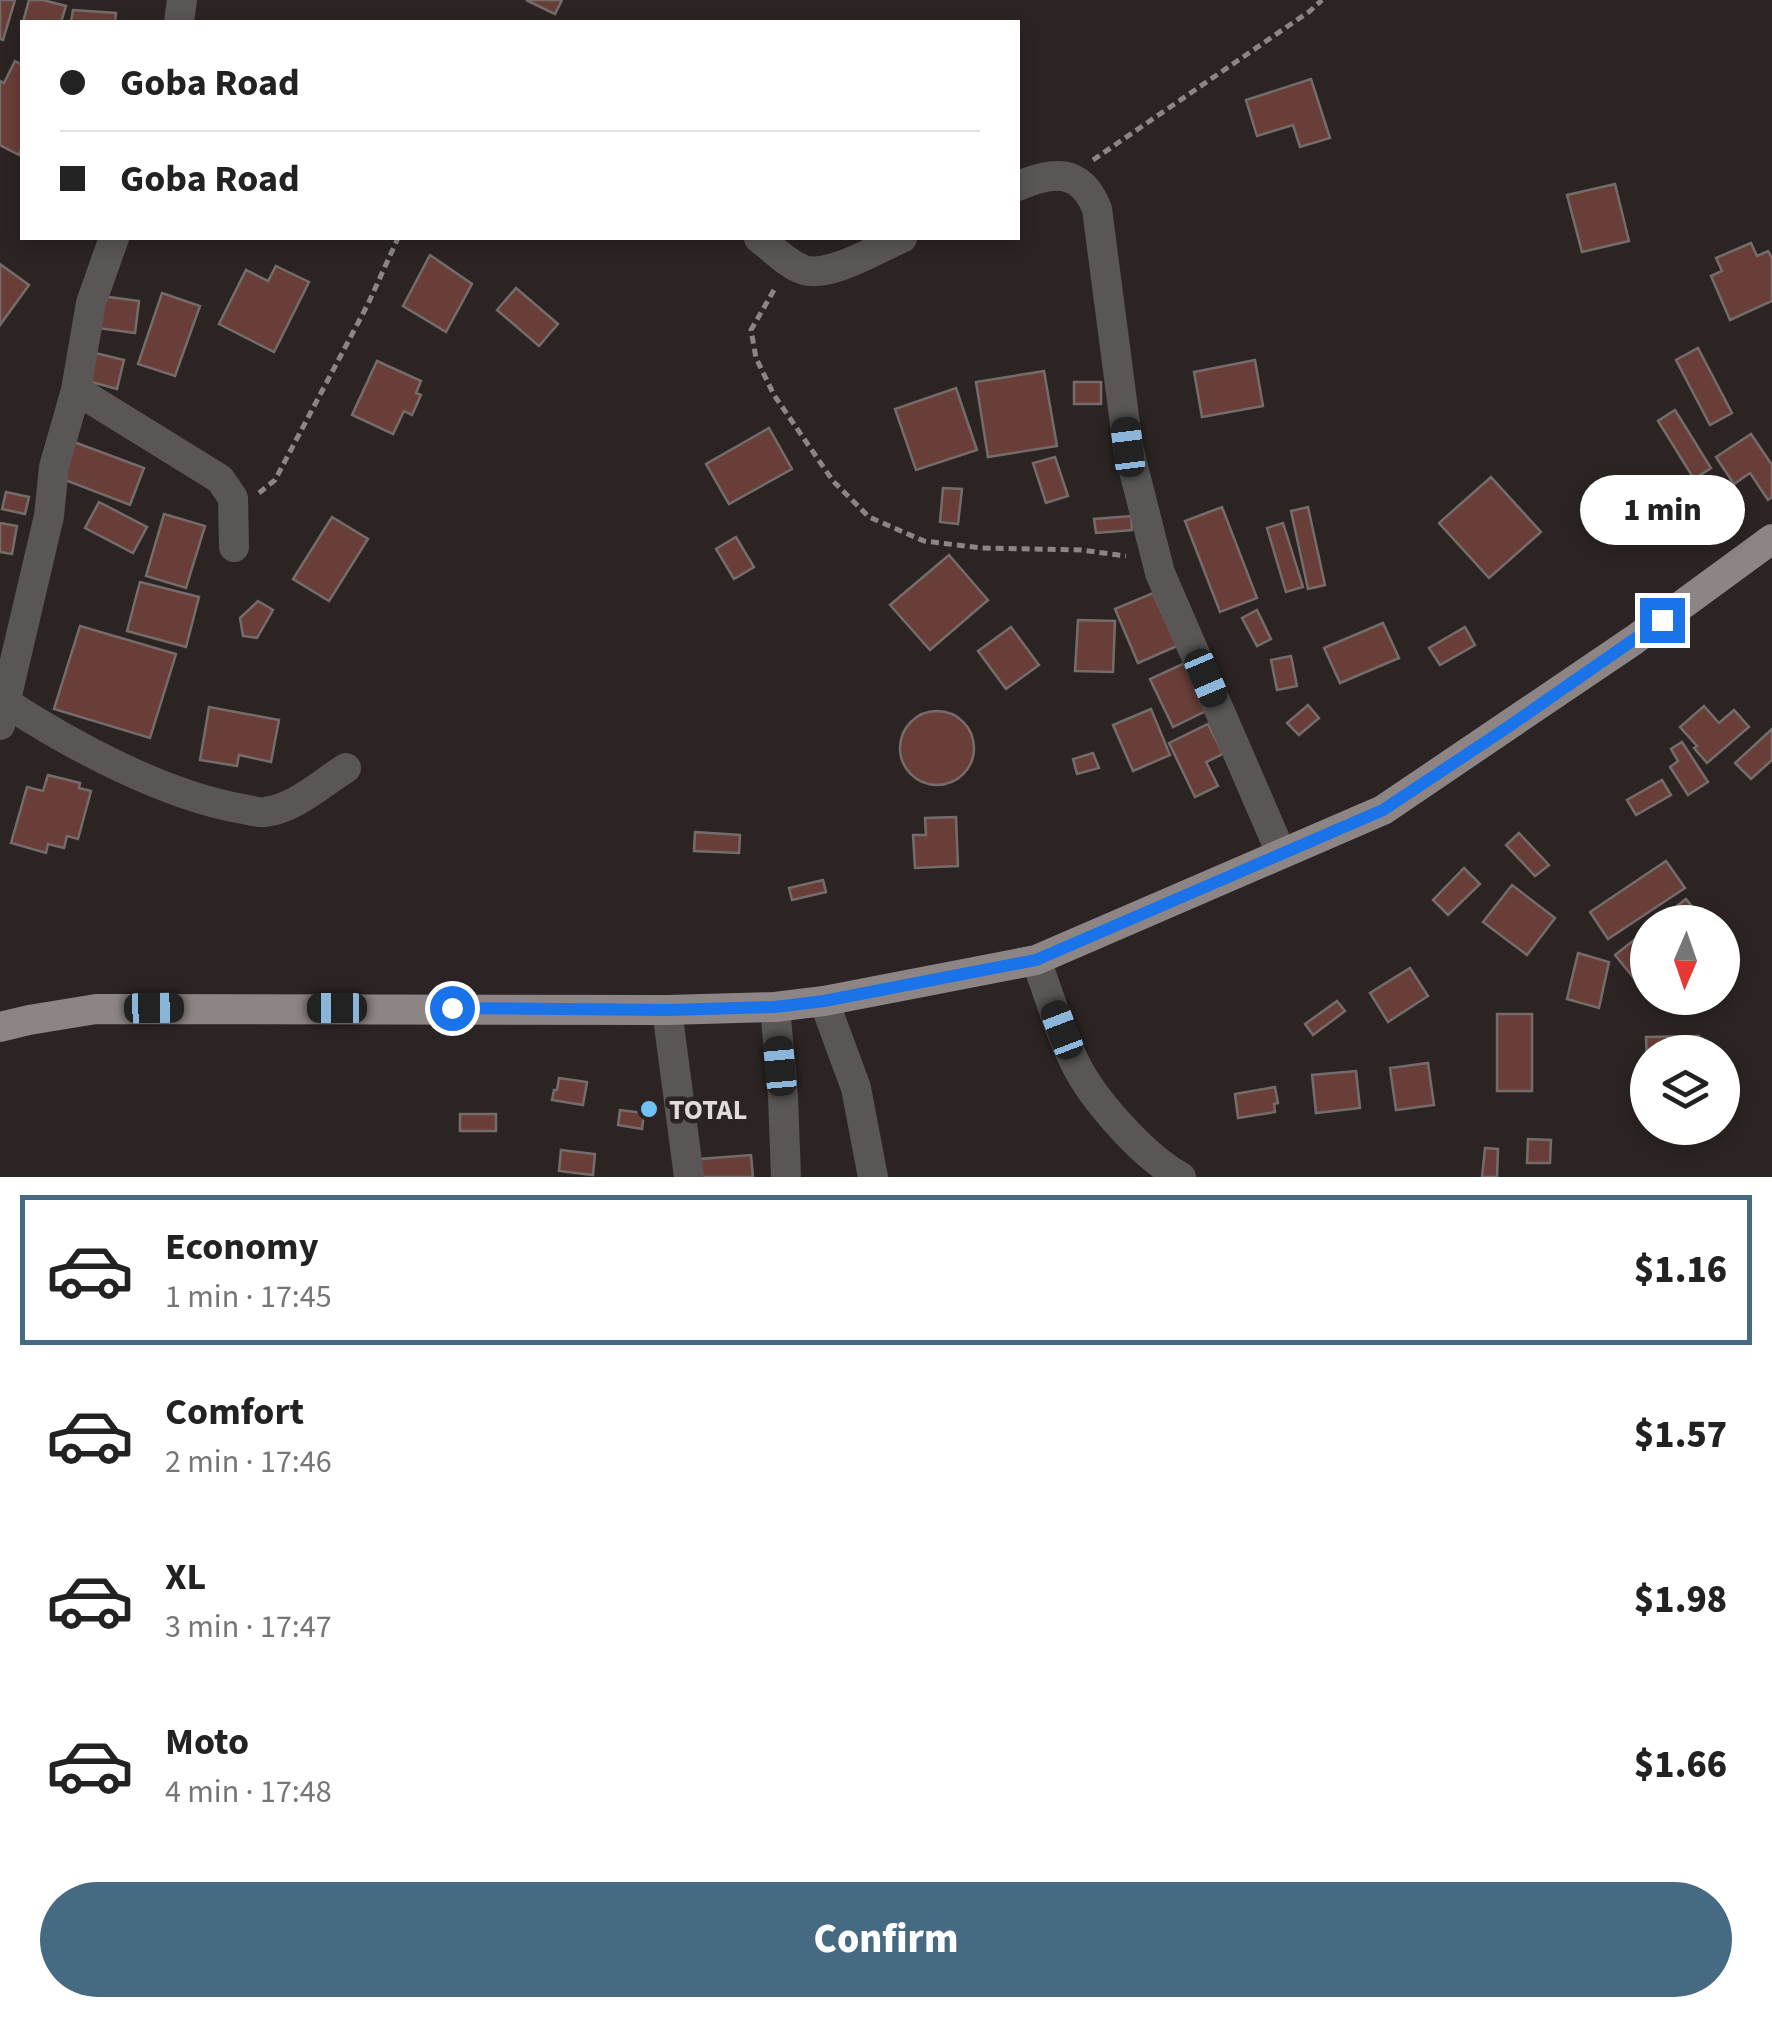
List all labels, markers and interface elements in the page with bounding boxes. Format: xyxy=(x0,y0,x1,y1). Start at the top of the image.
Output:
text: Goba Road xyxy=(120,56,300,110)
text: Goba Road xyxy=(120,152,300,206)
car xyxy=(1109,415,1147,479)
callout: 1 min xyxy=(1580,475,1744,545)
text: 1 min xyxy=(1623,487,1702,533)
route end xyxy=(1640,598,1685,643)
car xyxy=(1180,645,1232,711)
north arrow xyxy=(1630,905,1740,1015)
map controls xyxy=(1630,905,1740,1145)
route start xyxy=(430,986,475,1031)
car xyxy=(124,992,184,1024)
car xyxy=(307,993,367,1023)
car xyxy=(1037,997,1087,1063)
car xyxy=(762,1035,798,1097)
button: layers xyxy=(1630,1035,1740,1145)
place label: TOTAL xyxy=(669,1090,747,1130)
marker: TOTAL xyxy=(638,1098,660,1120)
text: Economy xyxy=(165,1220,318,1274)
icon: car xyxy=(45,1225,135,1315)
text: $1.16 xyxy=(1634,1243,1727,1297)
text: 1 min · 17:45 xyxy=(165,1274,332,1320)
text: Comfort xyxy=(165,1385,304,1439)
icon: car xyxy=(45,1390,135,1480)
text: $1.57 xyxy=(1634,1408,1727,1462)
text: 2 min · 17:46 xyxy=(165,1439,332,1485)
text: XL xyxy=(165,1550,206,1604)
icon: car xyxy=(45,1555,135,1645)
text: $1.98 xyxy=(1634,1573,1727,1627)
text: 3 min · 17:47 xyxy=(165,1604,332,1650)
text: Moto xyxy=(165,1715,249,1769)
icon: car xyxy=(45,1720,135,1810)
text: $1.66 xyxy=(1634,1738,1727,1792)
text: 4 min · 17:48 xyxy=(165,1769,332,1815)
button: Confirm xyxy=(40,1882,1732,1997)

